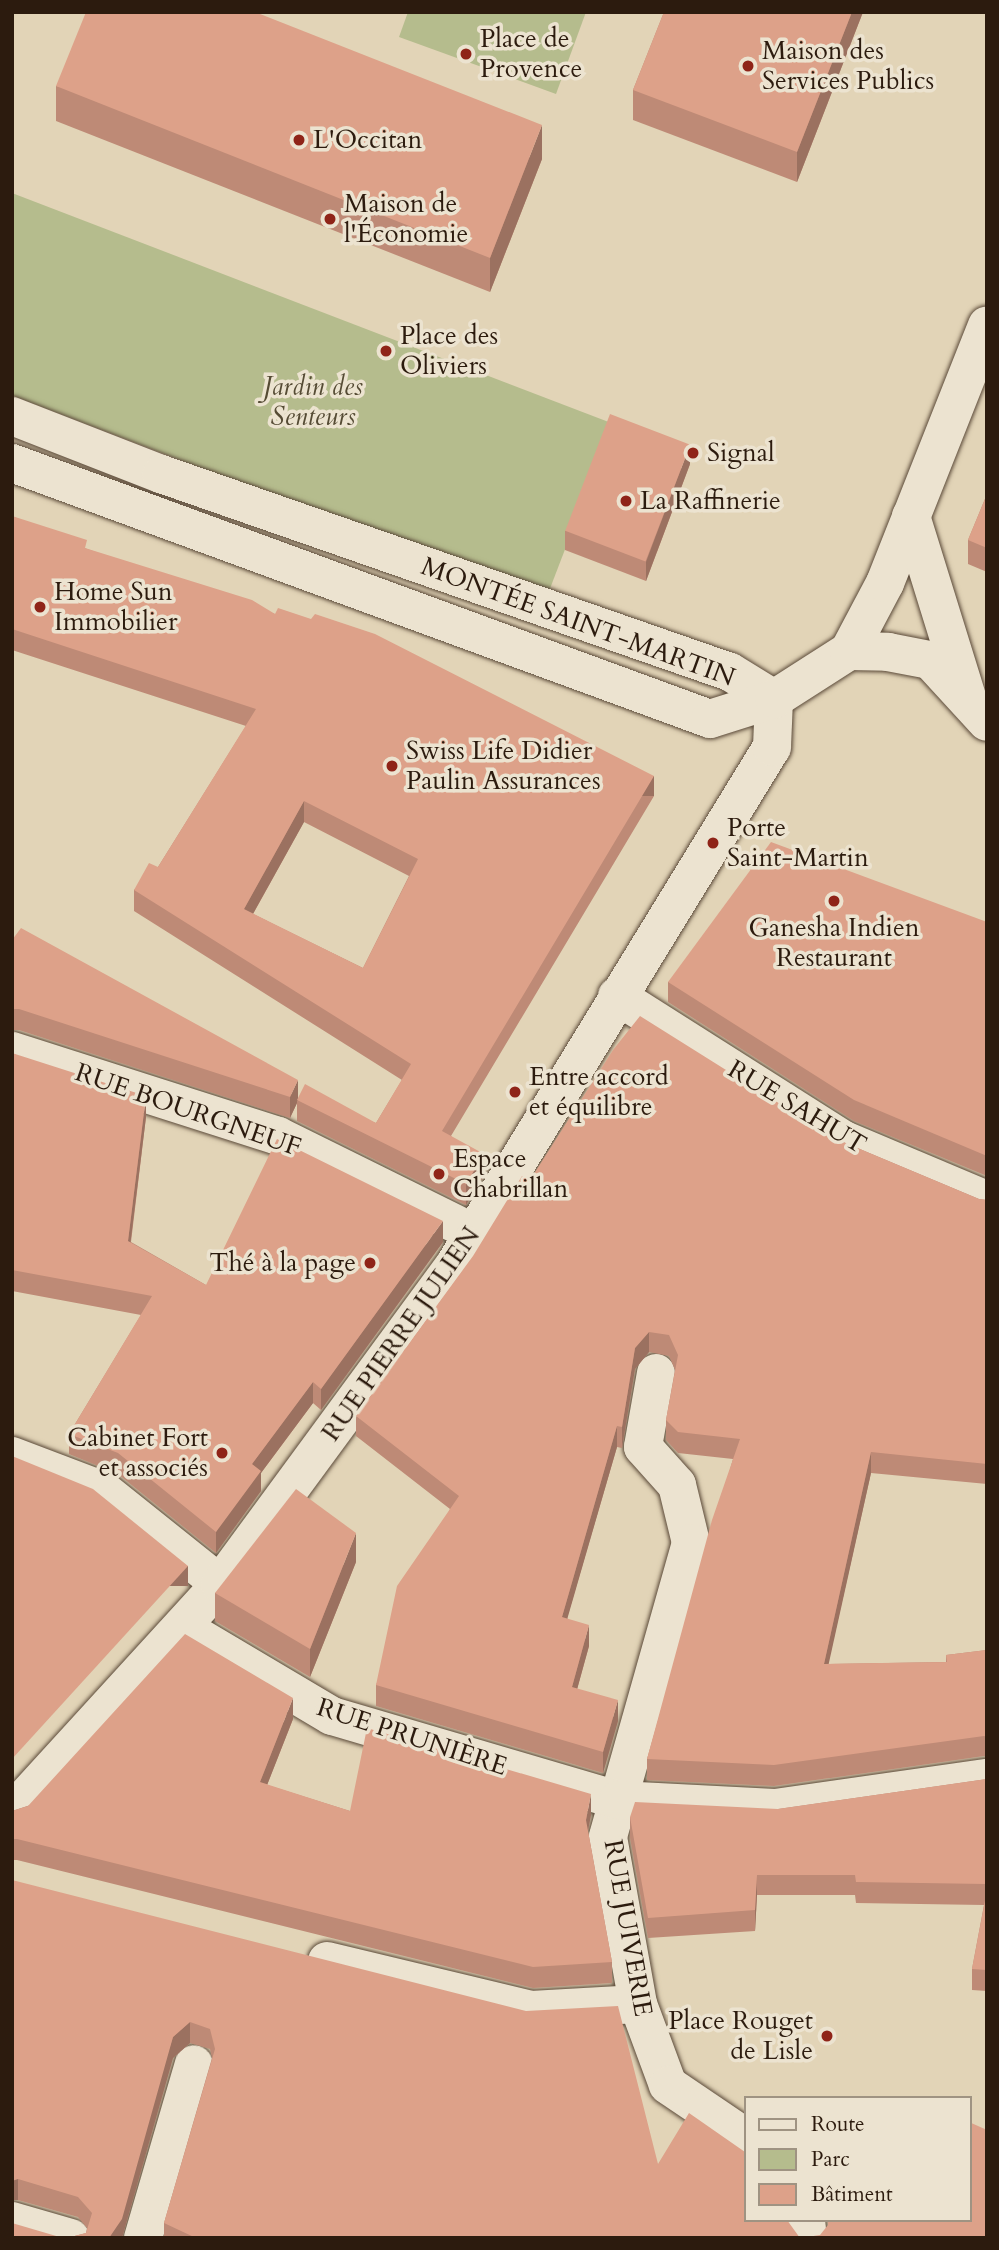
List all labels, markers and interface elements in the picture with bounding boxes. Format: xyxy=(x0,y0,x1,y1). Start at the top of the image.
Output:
place label: Place de Provence xyxy=(480,23,582,84)
place label: Maison des Services Publics xyxy=(762,35,934,96)
marker: Place de Provence xyxy=(458,46,474,62)
marker: Maison des Services Publics xyxy=(740,58,756,74)
place label: L'Occitan xyxy=(313,124,422,156)
marker: L'Occitan xyxy=(291,132,307,148)
place label: Maison de l'Économie xyxy=(344,188,468,249)
marker: Maison de l'Économie xyxy=(322,211,338,227)
place label: Place des Oliviers xyxy=(400,320,498,382)
marker: Place des Oliviers xyxy=(378,343,394,359)
park label: Jardin des Senteurs xyxy=(263,371,363,432)
place label: Signal xyxy=(707,437,775,469)
marker: Signal xyxy=(685,445,701,461)
place label: La Raffinerie xyxy=(640,485,781,517)
marker: La Raffinerie xyxy=(618,493,634,509)
street label: MONTÉE SAINT-MARTIN xyxy=(417,551,739,693)
place label: Home Sun Immobilier xyxy=(54,576,177,638)
marker: Home Sun Immobilier xyxy=(32,599,48,615)
place label: Swiss Life Didier Paulin Assurances xyxy=(406,735,601,796)
marker: Swiss Life Didier Paulin Assurances xyxy=(384,758,400,774)
place label: Porte Saint-Martin xyxy=(727,812,869,874)
marker: Porte Saint-Martin xyxy=(705,835,721,851)
marker: Ganesha Indien Restaurant xyxy=(826,893,842,909)
place label: Ganesha Indien Restaurant xyxy=(749,912,919,974)
street label: RUE SAHUT xyxy=(722,1054,872,1160)
street label: RUE BOURGNEUF xyxy=(71,1057,305,1163)
place label: Entre accord et équilibre xyxy=(529,1061,669,1122)
marker: Entre accord et équilibre xyxy=(507,1084,523,1100)
place label: Espace Chabrillan xyxy=(453,1143,568,1204)
marker: Espace Chabrillan xyxy=(431,1166,447,1182)
street label: RUE PIERRE JULIEN xyxy=(315,1221,487,1447)
place label: Thé à la page xyxy=(209,1247,356,1279)
marker: Thé à la page xyxy=(362,1255,378,1271)
place label: Cabinet Fort et associés xyxy=(67,1422,208,1484)
marker: Cabinet Fort et associés xyxy=(214,1445,230,1461)
street label: RUE PRUNIÈRE xyxy=(313,1692,511,1782)
street label: RUE JUIVERIE xyxy=(597,1837,659,2019)
place label: Place Rouget de Lisle xyxy=(668,2005,813,2066)
marker: Place Rouget de Lisle xyxy=(819,2028,835,2044)
legend xyxy=(744,2096,971,2222)
text: Route xyxy=(811,2110,865,2139)
text: Parc xyxy=(811,2145,850,2174)
text: Bâtiment xyxy=(811,2180,893,2209)

